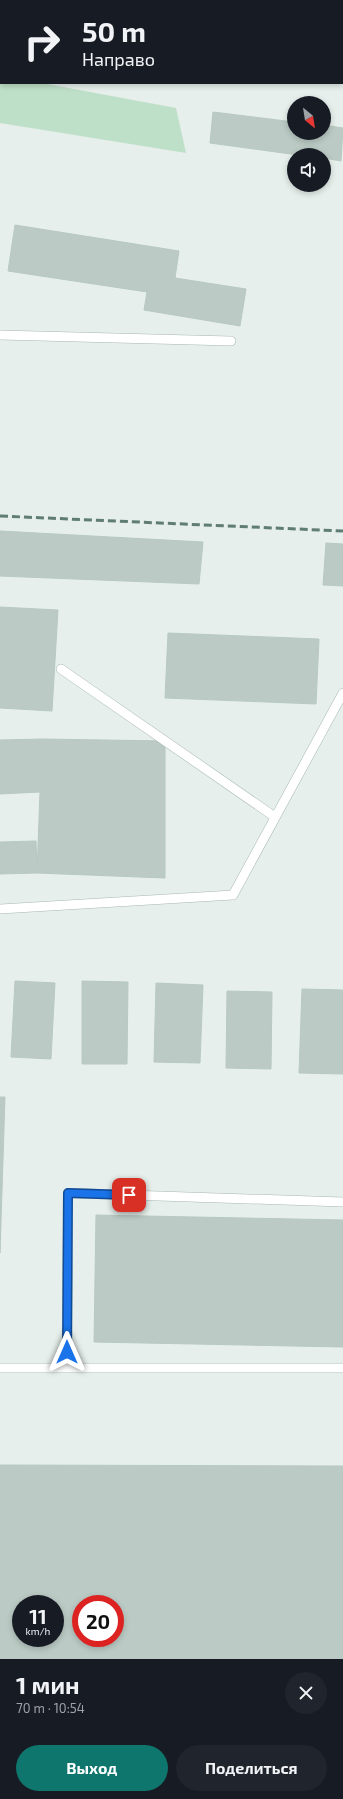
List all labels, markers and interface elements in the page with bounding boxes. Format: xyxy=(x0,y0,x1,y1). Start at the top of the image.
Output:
text: 50 m xyxy=(82,14,146,48)
icon: right xyxy=(16,16,68,68)
text: Направо xyxy=(82,48,155,70)
north arrow xyxy=(287,96,331,140)
map controls xyxy=(287,96,331,192)
button: sound xyxy=(287,148,331,192)
pin xyxy=(112,1178,146,1212)
icon: arrive xyxy=(118,1184,140,1206)
position arrow xyxy=(46,1331,88,1373)
speed limit sign: 20 xyxy=(72,1595,124,1647)
text: 11 xyxy=(29,1604,47,1628)
text: km/h xyxy=(26,1625,50,1637)
text: 1 мин xyxy=(16,1670,80,1699)
button: close xyxy=(285,1672,327,1714)
text: 70 m · 10:54 xyxy=(16,1700,85,1716)
button: Выход xyxy=(16,1745,168,1791)
button: Поделиться xyxy=(176,1745,327,1791)

